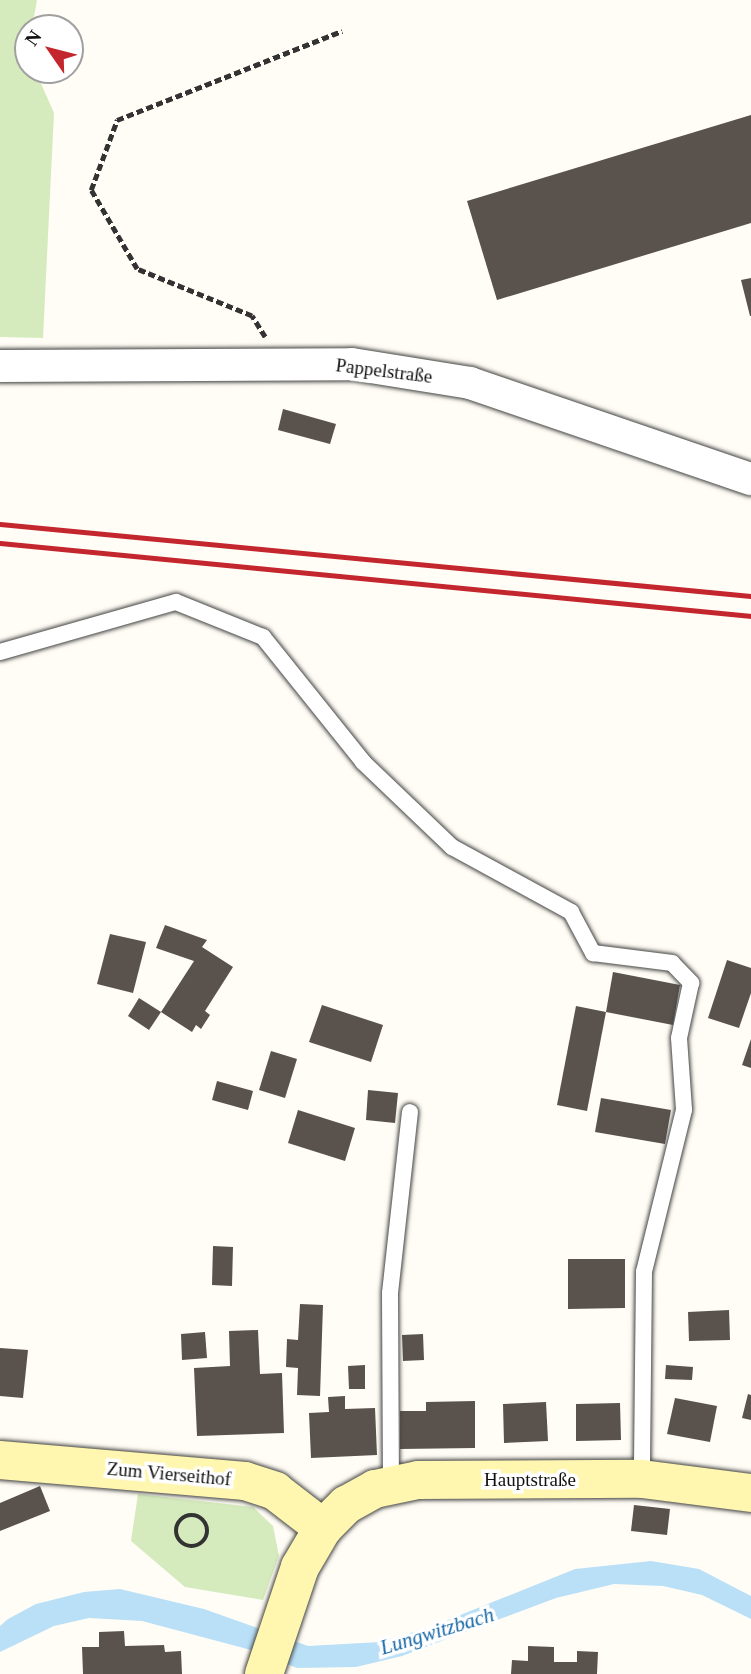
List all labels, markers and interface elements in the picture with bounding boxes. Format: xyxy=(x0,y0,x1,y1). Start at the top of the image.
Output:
north arrow xyxy=(14,14,84,84)
text: N xyxy=(20,26,46,49)
street label: Pappelstraße xyxy=(334,354,434,388)
street label: Zum Vierseithof xyxy=(106,1457,232,1491)
street label: Hauptstraße xyxy=(484,1469,576,1491)
water label: Lungwitzbach xyxy=(377,1602,497,1660)

